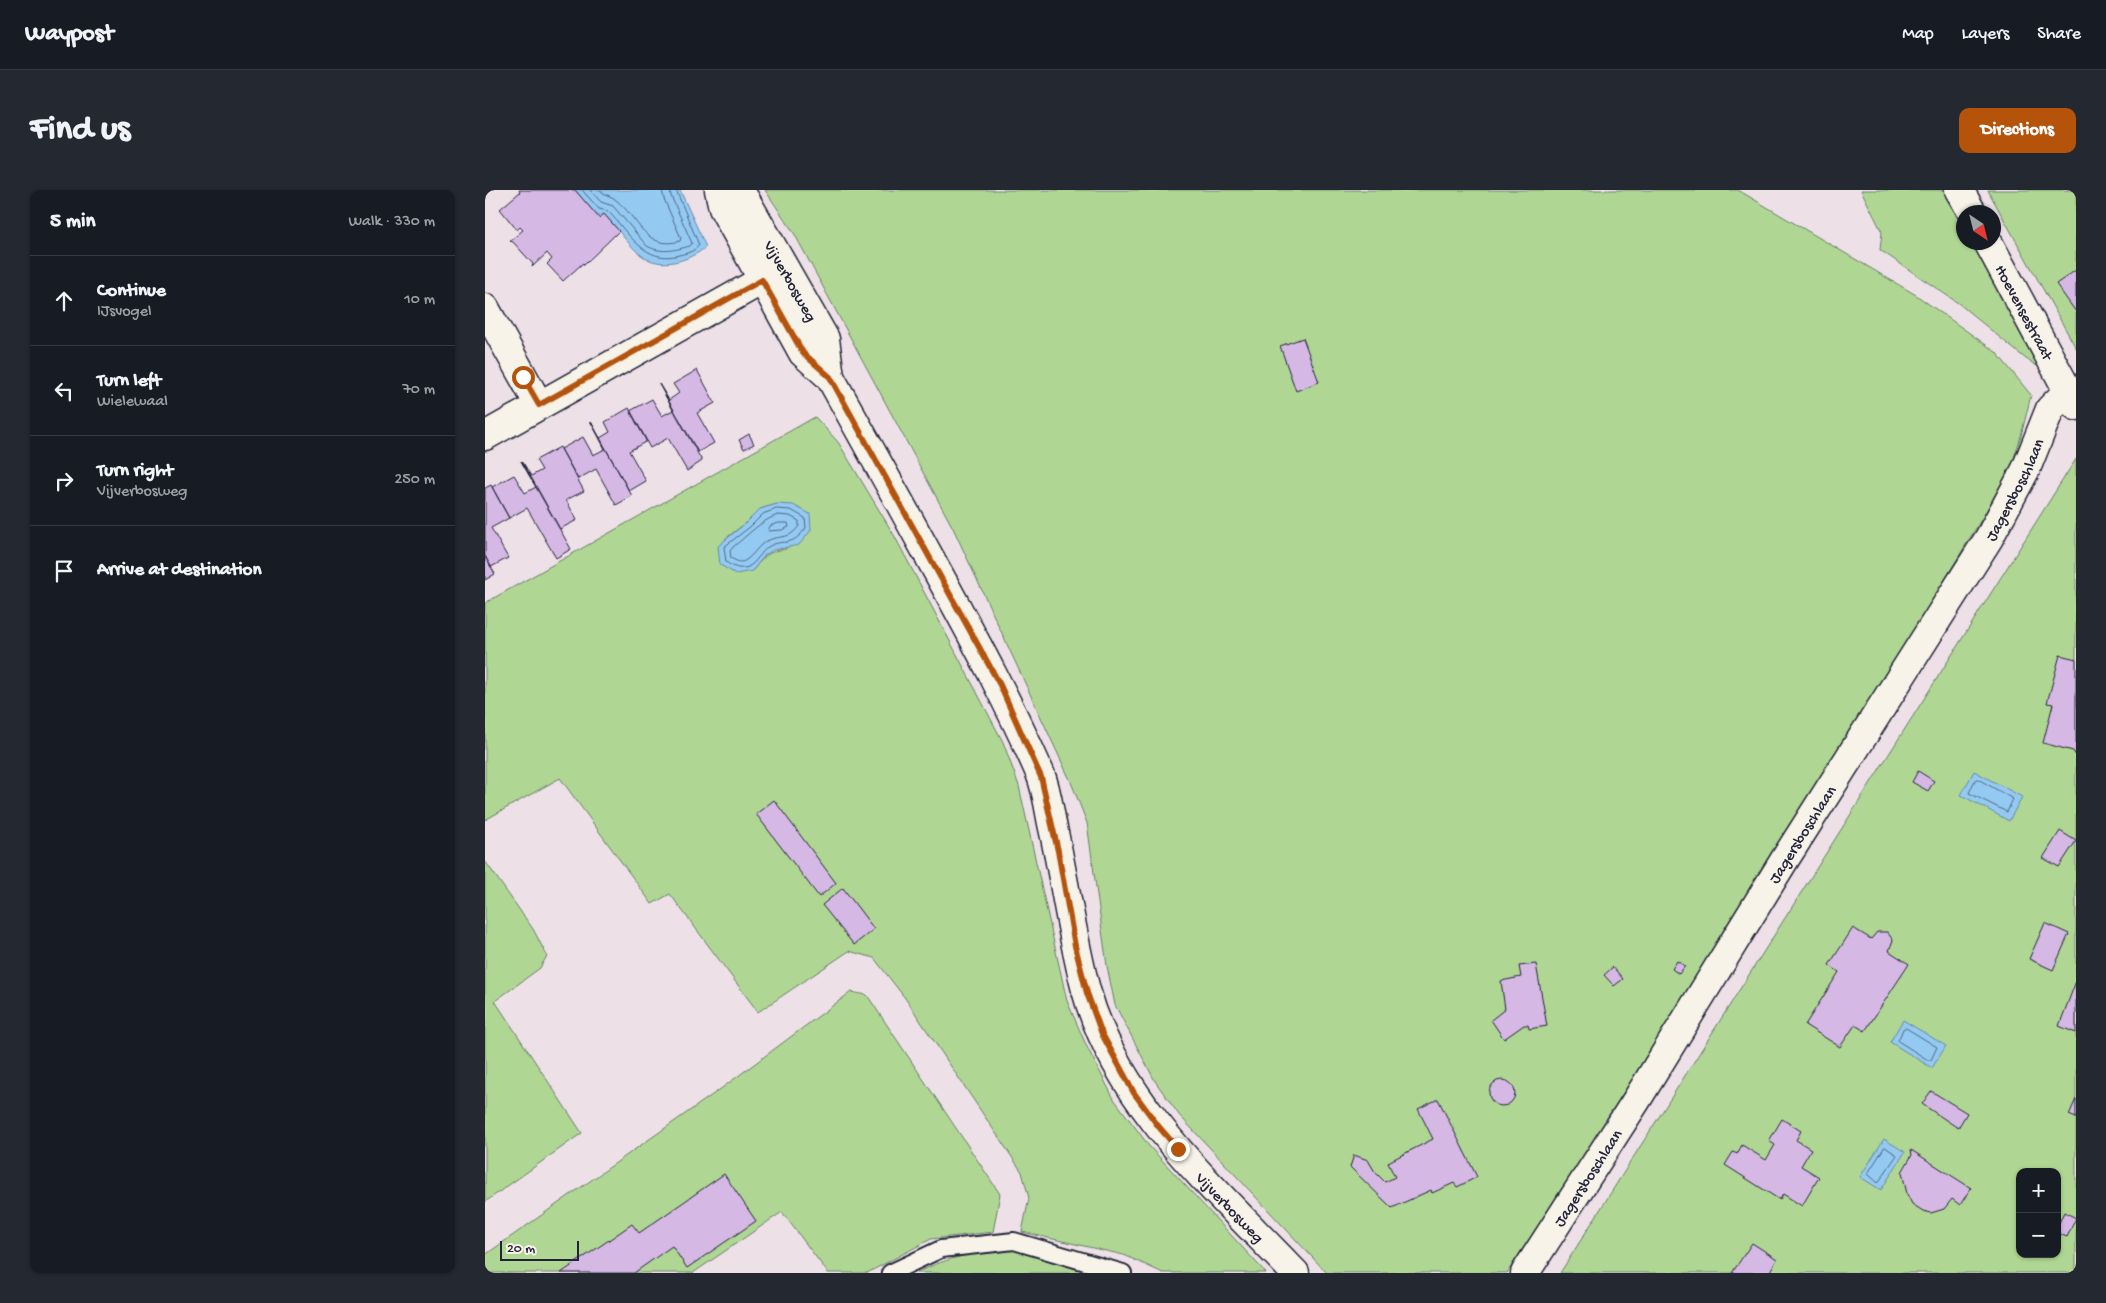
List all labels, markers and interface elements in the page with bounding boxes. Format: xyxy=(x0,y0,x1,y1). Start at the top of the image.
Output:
text: Waypost xyxy=(25,20,113,49)
text: Map xyxy=(1902,24,1934,45)
text: Layers xyxy=(1962,24,2009,45)
text: Share xyxy=(2037,24,2081,45)
button: Directions xyxy=(1959,108,2076,153)
text: Find us xyxy=(30,110,130,151)
north arrow xyxy=(1956,205,2001,250)
text: 5 min xyxy=(50,210,95,235)
text: Walk · 330 m xyxy=(348,213,435,232)
street label: Vijverbosweg xyxy=(757,237,819,326)
street label: Hoevensestraat xyxy=(1989,262,2056,365)
text: Continue xyxy=(97,280,166,303)
icon: ahead xyxy=(50,287,78,315)
text: 10 m xyxy=(404,291,435,310)
text: IJsvogel xyxy=(97,303,151,322)
route start xyxy=(512,366,535,389)
text: Turn left xyxy=(97,370,161,393)
icon: left xyxy=(50,377,78,405)
text: 70 m xyxy=(402,381,435,400)
text: Wielewaal xyxy=(97,393,168,412)
street label: Jagersboschlaan xyxy=(1983,436,2050,545)
text: Turn right xyxy=(97,460,173,483)
icon: right xyxy=(50,467,78,495)
text: 250 m xyxy=(395,471,435,490)
text: Vijverbosweg xyxy=(97,483,187,502)
icon: arrive xyxy=(50,557,78,585)
text: Arrive at destination xyxy=(97,559,261,582)
street label: Jagersboschlaan xyxy=(1766,783,1842,888)
street label: Jagersboschlaan xyxy=(1551,1127,1628,1231)
route end xyxy=(1167,1138,1190,1161)
map controls xyxy=(2016,1168,2061,1258)
button: + xyxy=(2016,1168,2061,1213)
street label: Vijverbosweg xyxy=(1189,1169,1267,1248)
button: − xyxy=(2016,1213,2061,1258)
scale bar xyxy=(500,1238,579,1261)
text: 20 m xyxy=(507,1241,535,1258)

